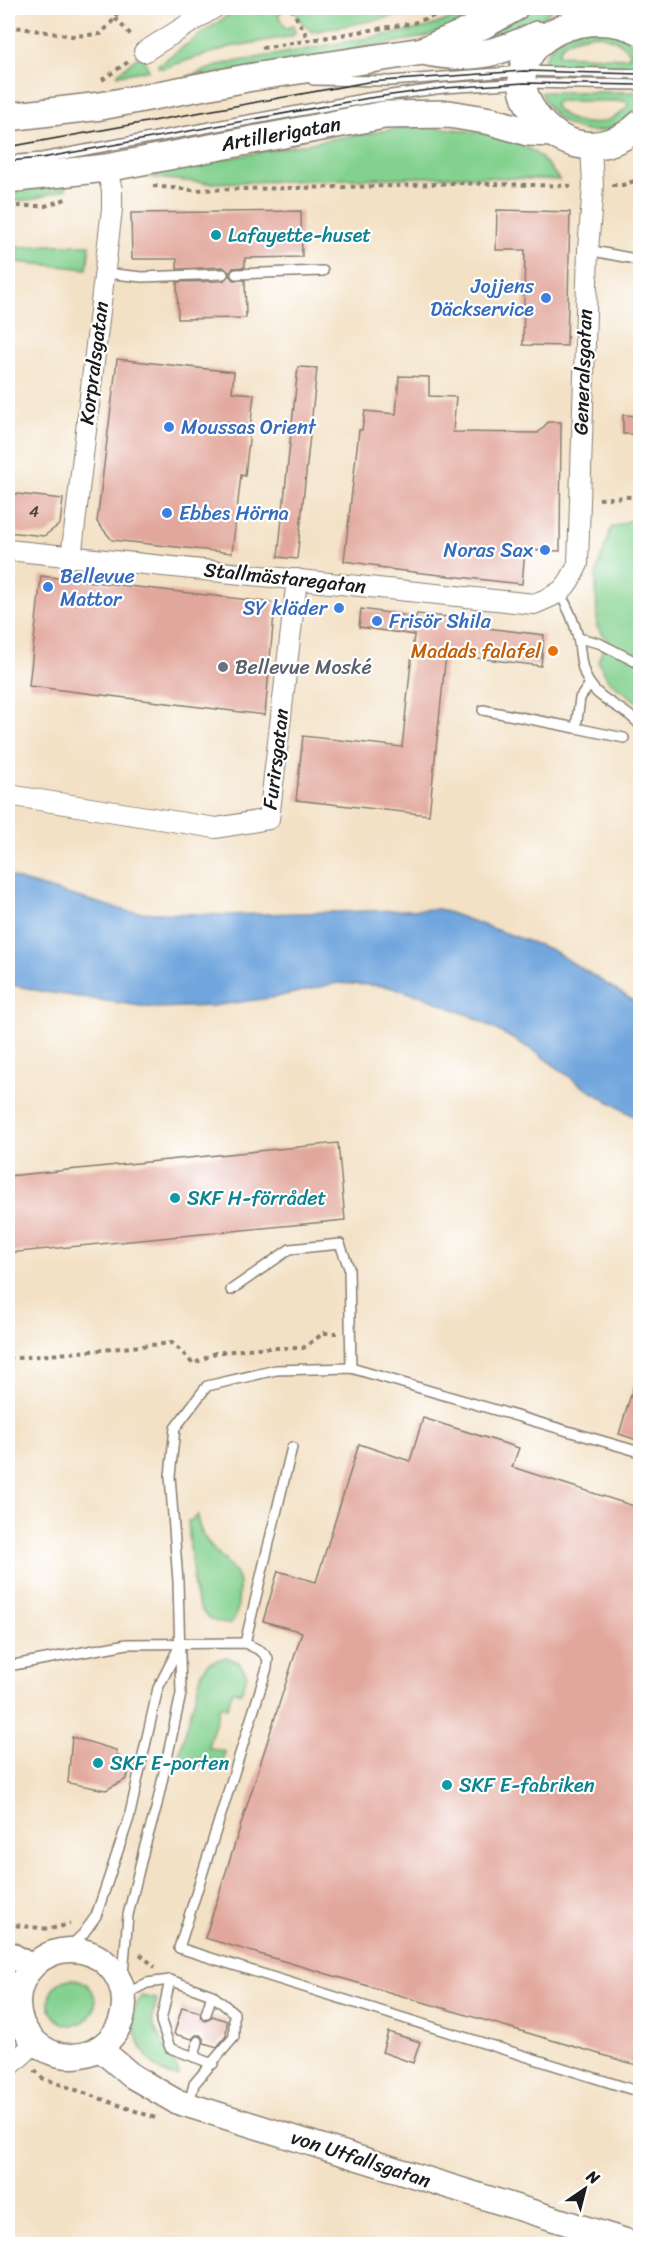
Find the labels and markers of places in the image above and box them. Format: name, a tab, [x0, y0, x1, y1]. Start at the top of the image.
place label: Lafayette-huset	[228, 218, 371, 253]
marker: Lafayette-huset	[209, 228, 223, 242]
place label: Jojjens Däckservice	[430, 269, 535, 327]
marker: Jojjens Däckservice	[539, 291, 553, 305]
place label: Moussas Orient	[181, 410, 317, 445]
marker: Moussas Orient	[162, 420, 176, 434]
place label: Ebbes Hörna	[179, 496, 289, 531]
marker: Ebbes Hörna	[160, 506, 174, 520]
place label: Noras Sax	[444, 533, 534, 568]
marker: Noras Sax	[538, 543, 552, 557]
place label: Bellevue Mattor	[60, 559, 135, 617]
marker: Bellevue Mattor	[41, 580, 55, 594]
place label: SY kläder	[243, 591, 329, 626]
marker: SY kläder	[332, 601, 346, 615]
place label: Frisör Shila	[389, 604, 492, 639]
marker: Frisör Shila	[370, 614, 384, 628]
place label: Madads falafel	[411, 634, 542, 669]
marker: Madads falafel	[546, 644, 560, 658]
place label: Bellevue Moské	[235, 650, 372, 685]
marker: Bellevue Moské	[216, 660, 230, 674]
place label: SKF H-förrådet	[187, 1181, 327, 1216]
marker: SKF H-förrådet	[168, 1191, 182, 1205]
place label: SKF E-porten	[110, 1746, 229, 1781]
marker: SKF E-porten	[91, 1756, 105, 1770]
place label: SKF E-fabriken	[459, 1768, 595, 1803]
marker: SKF E-fabriken	[440, 1778, 454, 1792]

